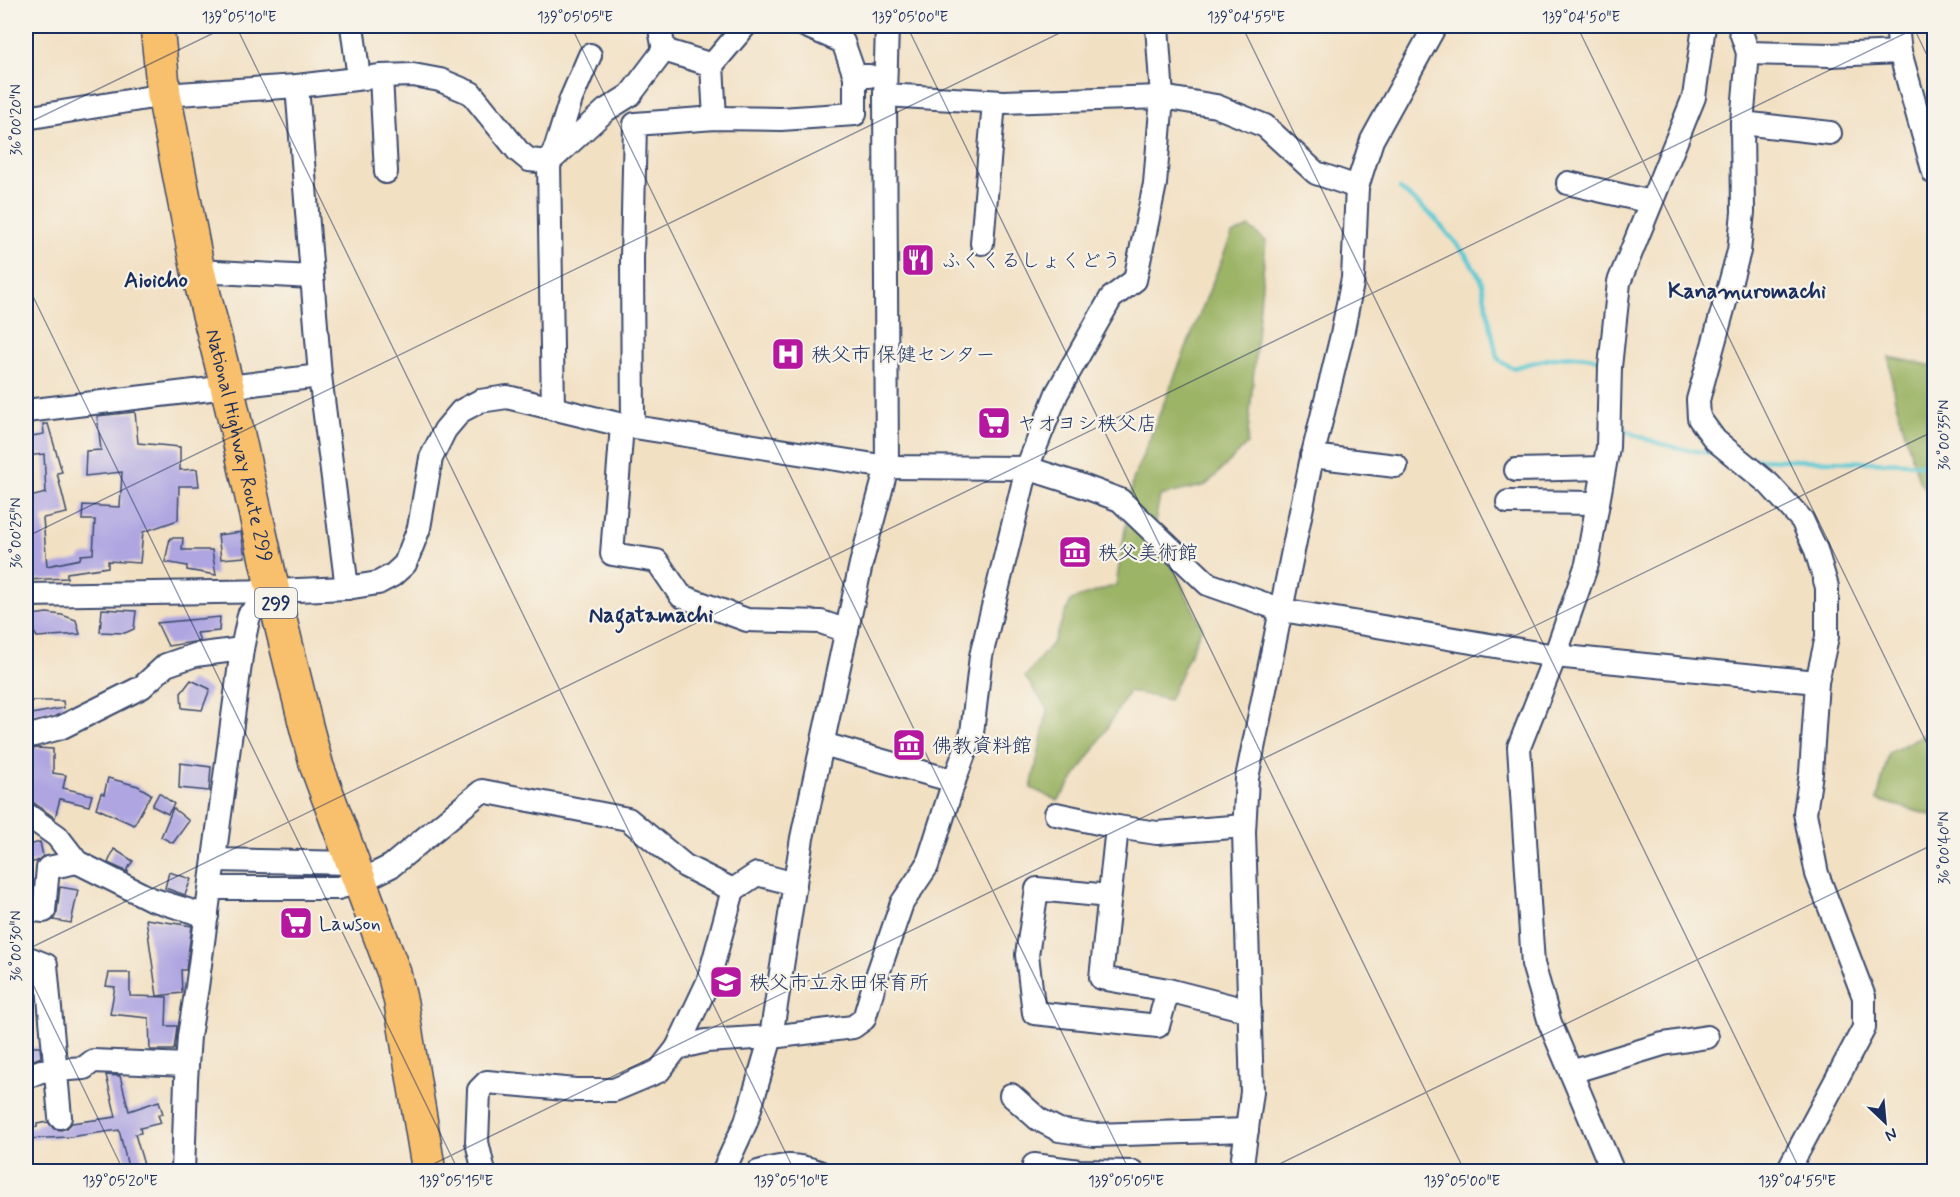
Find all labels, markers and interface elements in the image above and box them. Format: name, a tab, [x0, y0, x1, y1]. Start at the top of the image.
text: 139°05'10"E	[201, 8, 277, 28]
text: 139°05'05"E	[537, 8, 613, 28]
text: 139°05'00"E	[872, 8, 949, 28]
text: 139°04'55"E	[1207, 8, 1285, 28]
text: 139°04'50"E	[1542, 8, 1620, 28]
text: 36°00'20"N	[7, 84, 27, 156]
restaurant icon: ふくくるしょくどう	[900, 242, 936, 278]
place label: ふくくるしょくどう	[941, 248, 1121, 275]
district label: Aioicho	[124, 267, 188, 295]
district label: Kanamuromachi	[1668, 278, 1826, 306]
street label: National Highway Route 299	[198, 326, 278, 565]
hospital icon: 秩父市 保健センター	[770, 336, 806, 372]
place label: 秩父市 保健センター	[811, 342, 996, 369]
text: 36°00'35"N	[1935, 400, 1955, 470]
supermarket icon: ヤオヨシ秩父店	[976, 405, 1012, 441]
place label: ヤオヨシ秩父店	[1017, 411, 1157, 438]
text: 36°00'25"N	[7, 497, 27, 569]
museum icon: 秩父美術館	[1057, 534, 1093, 570]
place label: 秩父美術館	[1098, 540, 1198, 567]
road number: 299	[255, 588, 297, 618]
district label: Nagatamachi	[589, 602, 713, 634]
museum icon: 佛教資料館	[891, 727, 927, 763]
place label: 佛教資料館	[932, 733, 1032, 760]
text: 36°00'40"N	[1935, 811, 1955, 885]
supermarket icon: Lawson	[278, 905, 314, 941]
text: 36°00'30"N	[7, 910, 27, 982]
place label: Lawson	[319, 911, 381, 938]
school or university icon: 秩父市立永田保育所	[708, 964, 744, 1000]
place label: 秩父市立永田保育所	[749, 970, 929, 997]
north arrow	[1855, 1092, 1915, 1152]
text: N	[1882, 1122, 1900, 1146]
text: 139°05'20"E	[82, 1172, 158, 1192]
text: 139°05'15"E	[419, 1172, 493, 1192]
text: 139°05'10"E	[753, 1172, 829, 1192]
text: 139°05'05"E	[1088, 1172, 1164, 1192]
text: 139°05'00"E	[1424, 1172, 1501, 1192]
text: 139°04'55"E	[1758, 1172, 1836, 1192]

